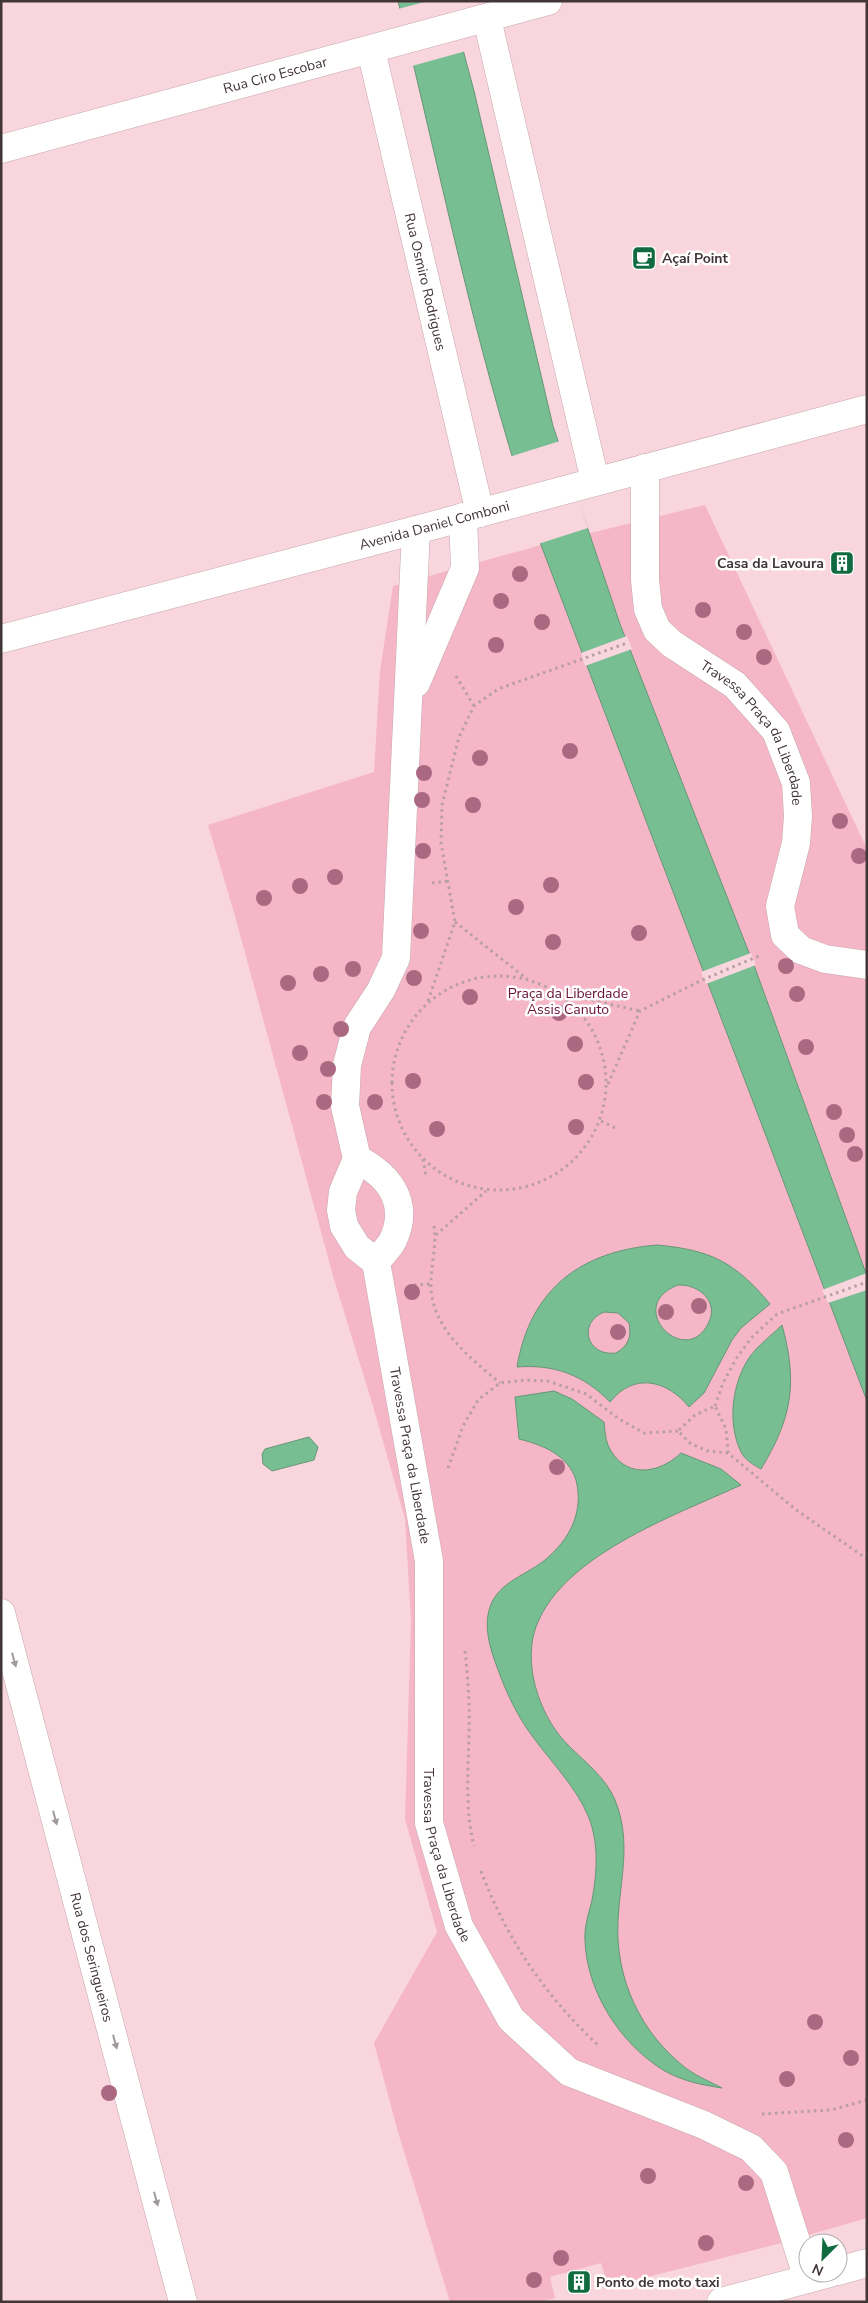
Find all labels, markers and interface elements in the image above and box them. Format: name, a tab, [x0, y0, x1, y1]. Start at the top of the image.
street label: Rua Ciro Escobar	[221, 52, 329, 98]
street label: Rua Osmiro Rodrigues	[400, 211, 451, 353]
cafe icon: Açaí Point	[631, 245, 657, 271]
place label: Açaí Point	[662, 249, 729, 268]
street label: Avenida Daniel Comboni	[357, 496, 512, 554]
building icon: Casa da Lavoura	[829, 550, 855, 576]
place label: Casa da Lavoura	[717, 554, 824, 573]
street label: Travessa Praça da Liberdade	[697, 656, 807, 806]
park label: Praça da Liberdade Assis Canuto	[508, 984, 628, 1019]
street label: Travessa Praça da Liberdade	[385, 1365, 435, 1545]
one-way arrow	[10, 1653, 18, 1668]
street label: Travessa Praça da Liberdade	[420, 1768, 476, 1945]
one-way arrow	[51, 1810, 59, 1825]
street label: Rua dos Seringueiros	[66, 1890, 118, 2024]
one-way arrow	[111, 2035, 119, 2050]
one-way arrow	[152, 2192, 160, 2207]
north arrow	[798, 2233, 848, 2283]
text: N	[809, 2259, 827, 2280]
building icon: Ponto de moto taxi	[566, 2269, 592, 2295]
place label: Ponto de moto taxi	[596, 2273, 720, 2292]

